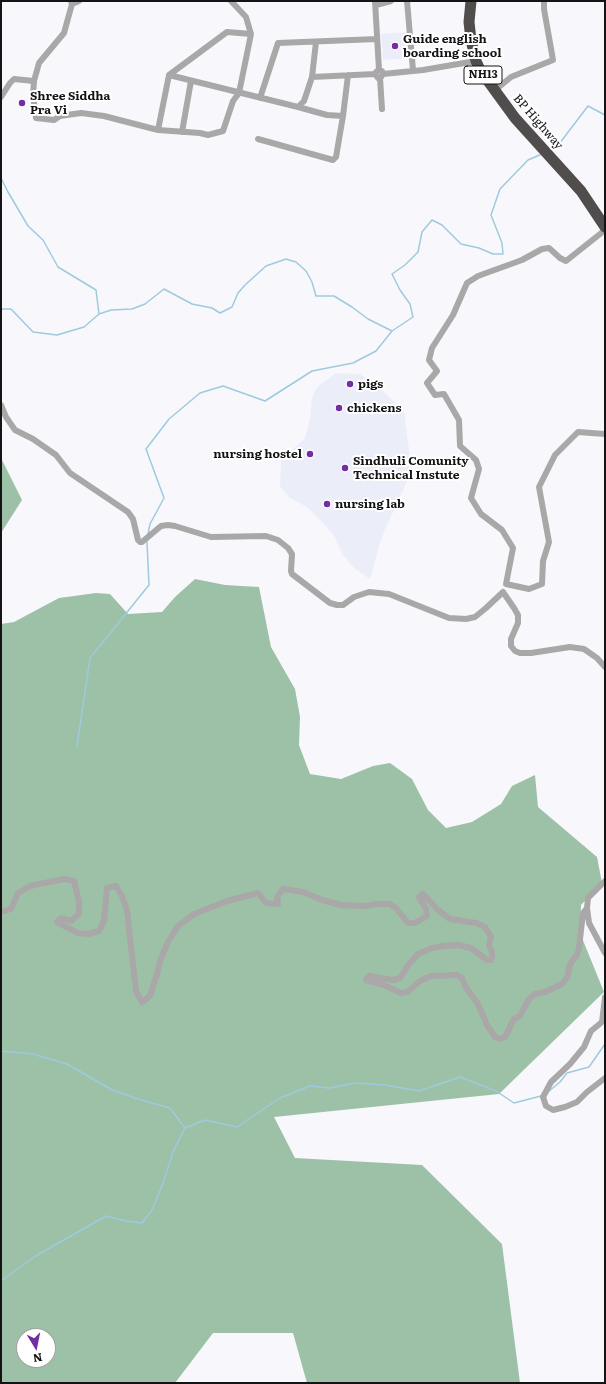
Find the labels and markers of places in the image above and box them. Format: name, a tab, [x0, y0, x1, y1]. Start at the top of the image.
place label: Guide english boarding school	[403, 32, 502, 60]
marker: Guide english boarding school	[390, 41, 400, 51]
place label: Shree Siddha Pra Vi	[30, 89, 111, 117]
marker: Shree Siddha Pra Vi	[17, 98, 27, 108]
place label: pigs	[358, 377, 383, 391]
marker: pigs	[345, 379, 355, 389]
place label: chickens	[347, 401, 401, 415]
marker: chickens	[334, 403, 344, 413]
place label: nursing hostel	[213, 447, 302, 461]
marker: nursing hostel	[305, 449, 315, 459]
place label: Sindhuli Comunity Technical Instute	[353, 454, 469, 482]
marker: Sindhuli Comunity Technical Instute	[340, 463, 350, 473]
place label: nursing lab	[335, 497, 405, 511]
marker: nursing lab	[322, 499, 332, 509]

